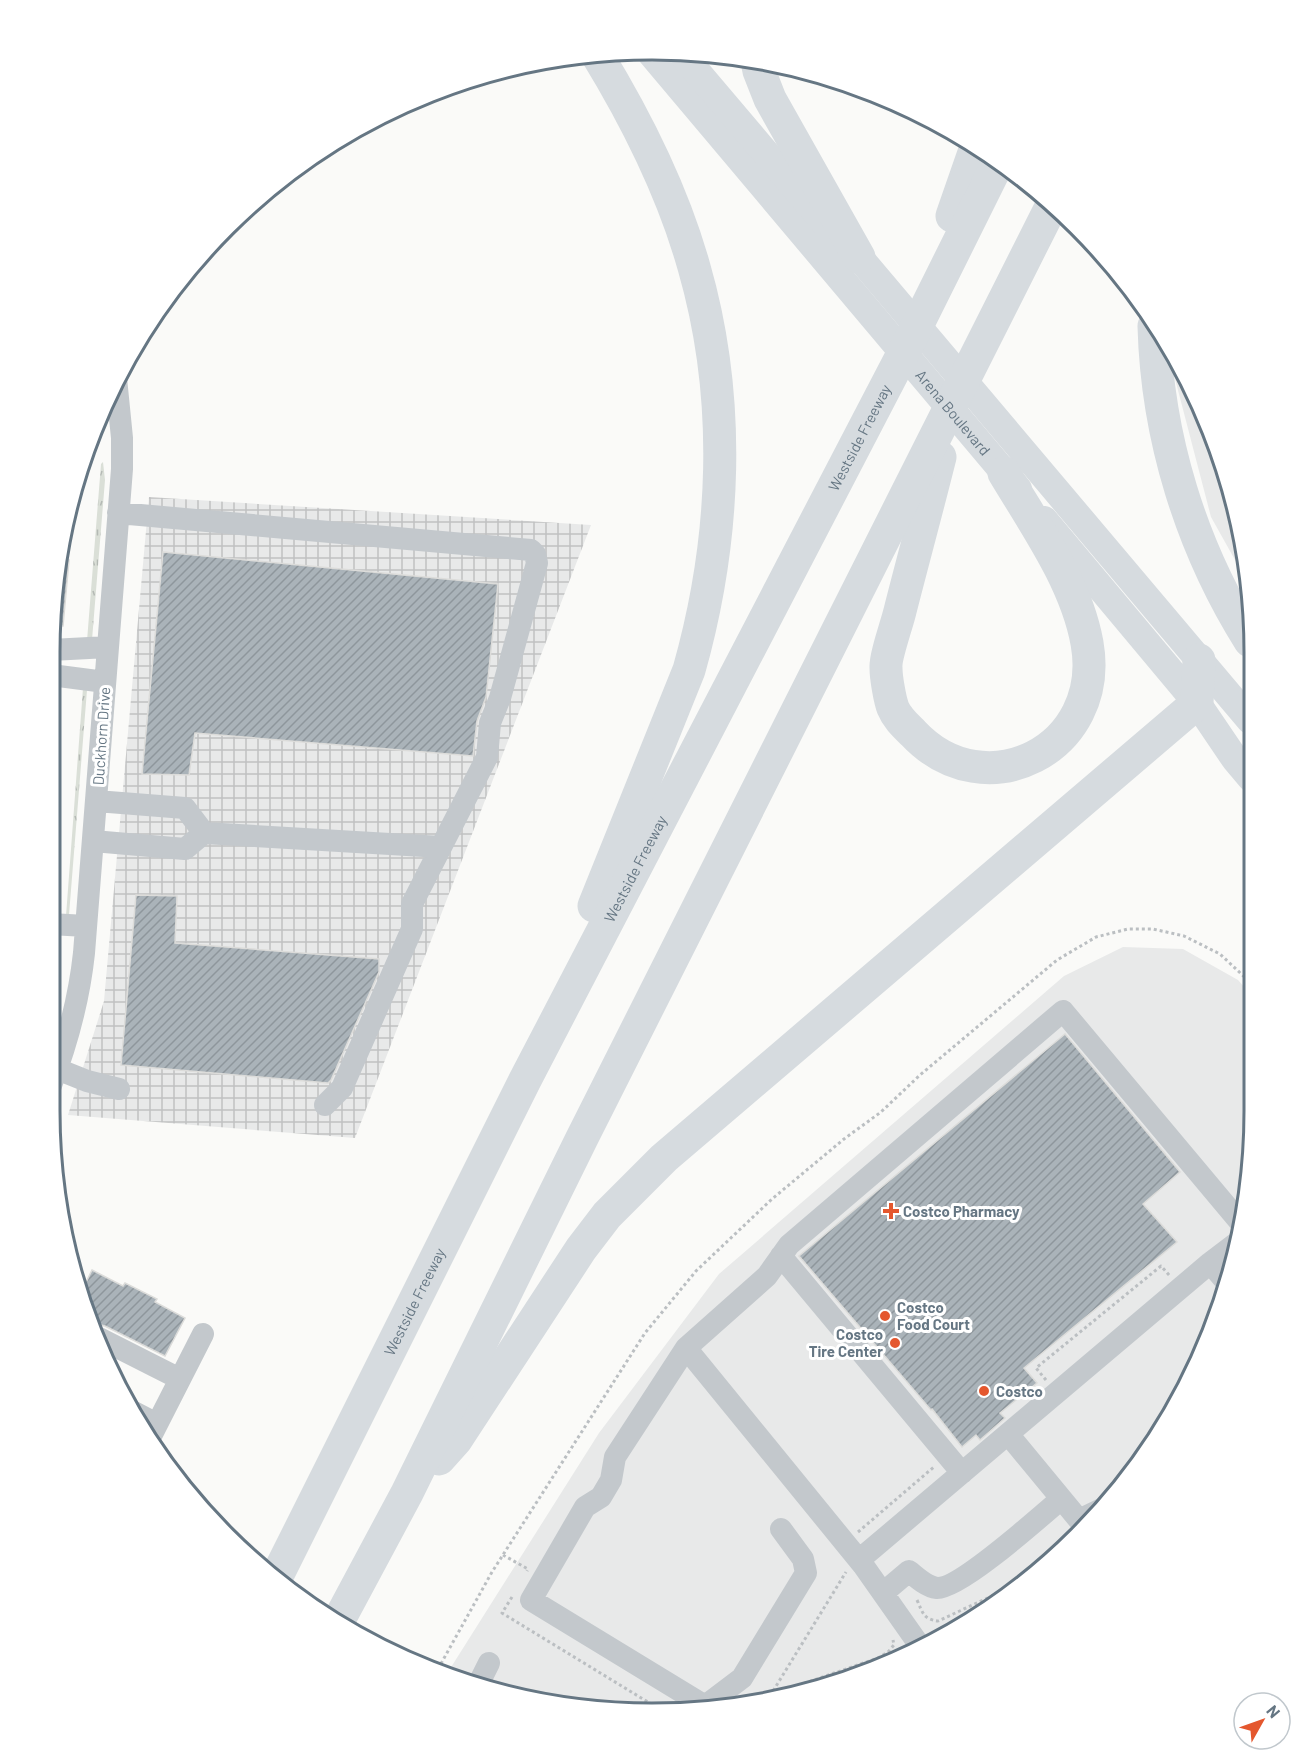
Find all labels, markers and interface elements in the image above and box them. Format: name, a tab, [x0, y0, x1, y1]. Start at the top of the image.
street label: Arena Boulevard	[912, 366, 995, 459]
street label: Westside Freeway	[824, 381, 894, 494]
street label: Duckhorn Drive	[89, 686, 113, 786]
street label: Westside Freeway	[600, 812, 670, 925]
place label: Costco Pharmacy	[903, 1202, 1020, 1220]
marker: Costco Pharmacy	[884, 1204, 898, 1218]
street label: Westside Freeway	[380, 1245, 449, 1358]
place label: Costco Food Court	[897, 1298, 970, 1333]
marker: Costco Food Court	[878, 1309, 892, 1323]
place label: Costco Tire Center	[809, 1325, 883, 1360]
marker: Costco Tire Center	[888, 1336, 902, 1350]
place label: Costco	[996, 1382, 1043, 1400]
marker: Costco	[977, 1384, 991, 1398]
north arrow	[1232, 1691, 1292, 1751]
text: N	[1263, 1701, 1285, 1721]

